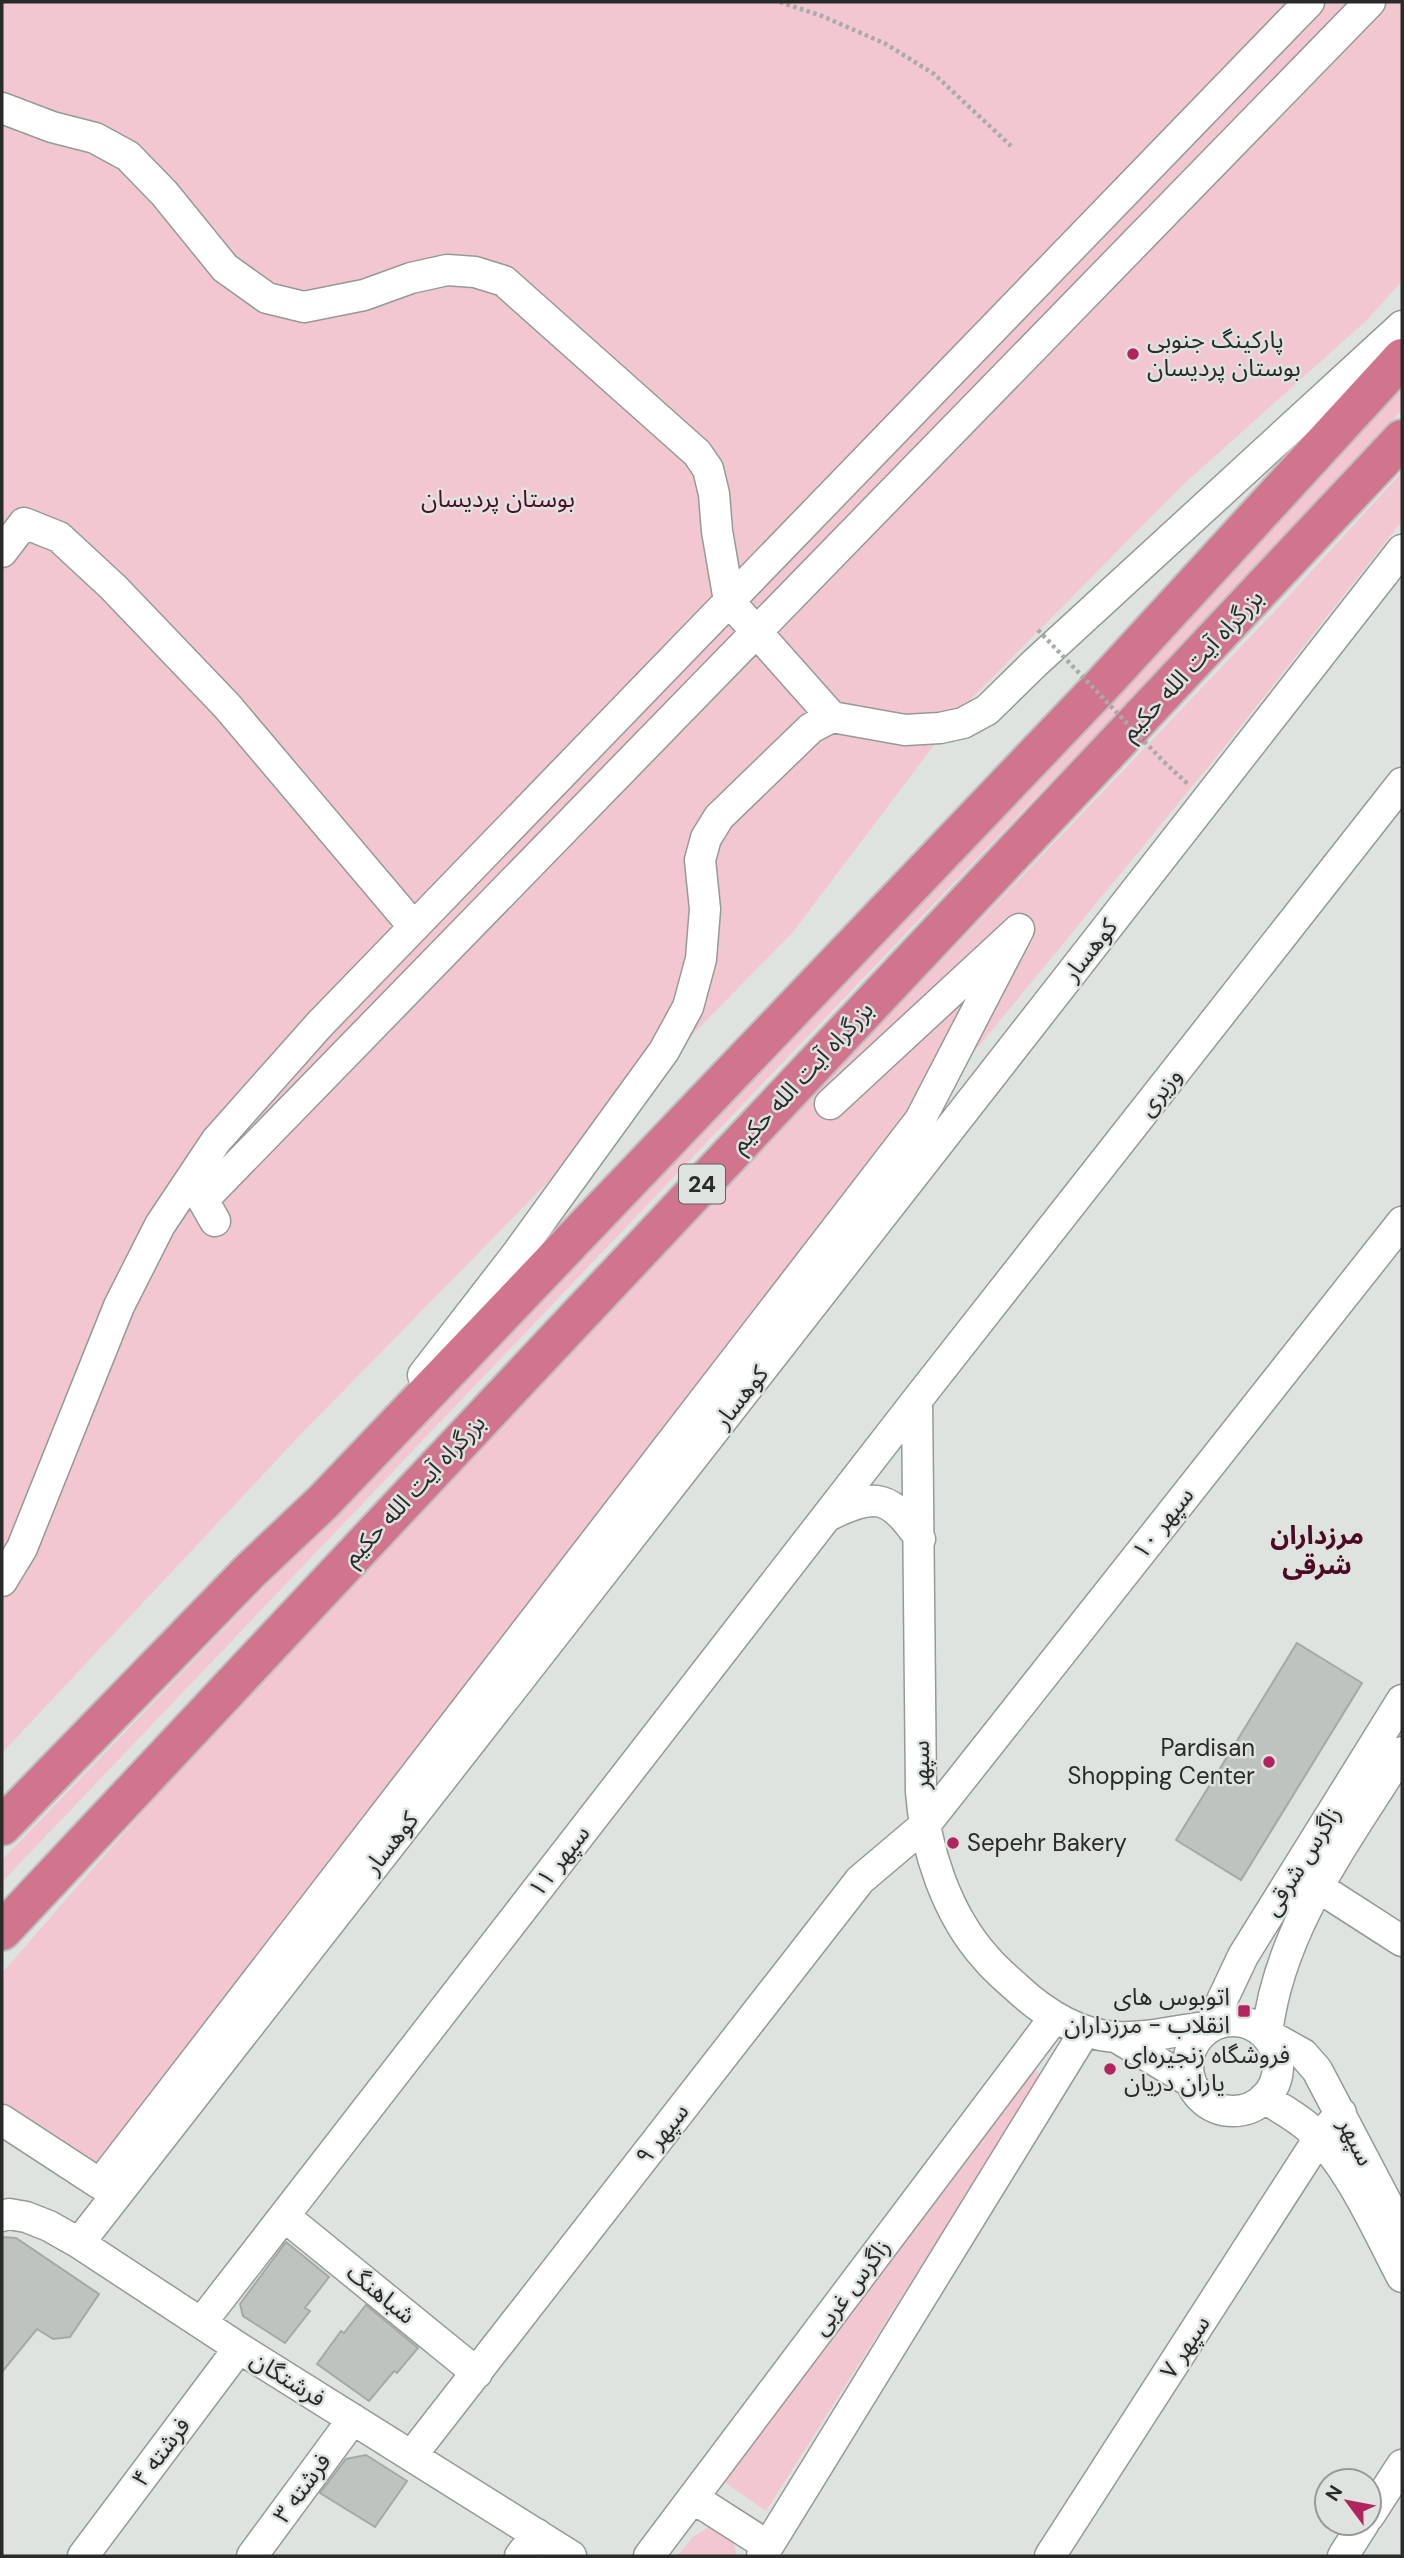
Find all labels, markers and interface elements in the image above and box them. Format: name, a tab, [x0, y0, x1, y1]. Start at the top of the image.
place label: پارکینگ جنوبی بوستان پردیسان	[1147, 324, 1301, 383]
marker: پارکینگ جنوبی بوستان پردیسان	[1125, 346, 1141, 362]
park label: بوستان پردیسان	[421, 483, 575, 514]
street label: بزرگراه آیت الله حکیم	[1114, 582, 1271, 748]
street label: کوهسار	[1055, 911, 1124, 988]
street label: بزرگراه آیت الله حکیم	[724, 994, 881, 1160]
street label: وزیری	[1131, 1061, 1188, 1122]
road number: 24	[679, 1164, 725, 1204]
street label: کوهسار	[706, 1358, 775, 1435]
street label: بزرگراه آیت الله حکیم	[336, 1407, 493, 1573]
street label: سپهر ۱۰	[1125, 1480, 1201, 1565]
district label: مرزداران شرقی	[1270, 1518, 1364, 1582]
place label: Pardisan Shopping Center	[1067, 1732, 1255, 1791]
street label: سپهر	[905, 1740, 937, 1791]
marker: Pardisan Shopping Center	[1261, 1754, 1277, 1770]
street label: زاگرس شرقی	[1256, 1800, 1348, 1922]
street label: کوهسار	[356, 1804, 425, 1881]
street label: سپهر ۱۱	[521, 1818, 597, 1903]
place label: Sepehr Bakery	[967, 1827, 1127, 1858]
marker: Sepehr Bakery	[945, 1835, 961, 1851]
place label: اتوبوس های انقلاب - مرزداران	[1064, 1981, 1230, 2040]
marker: اتوبوس های انقلاب - مرزداران	[1236, 2003, 1252, 2019]
place label: فروشگاه زنجیره‌ای یاران دریان	[1124, 2039, 1290, 2098]
marker: فروشگاه زنجیره‌ای یاران دریان	[1102, 2061, 1118, 2077]
street label: سپهر ۹	[628, 2097, 695, 2171]
street label: سپهر	[1331, 2112, 1381, 2171]
street label: زاگرس غربی	[804, 2232, 897, 2341]
street label: شباهنگ	[341, 2257, 422, 2331]
street label: سپهر ۷	[1153, 2309, 1217, 2384]
street label: فرشتگان	[245, 2343, 332, 2414]
street label: فرشته ۴	[124, 2411, 197, 2493]
street label: فرشته ۳	[266, 2447, 337, 2529]
north arrow	[1313, 2467, 1383, 2537]
text: N	[1320, 2481, 1348, 2506]

